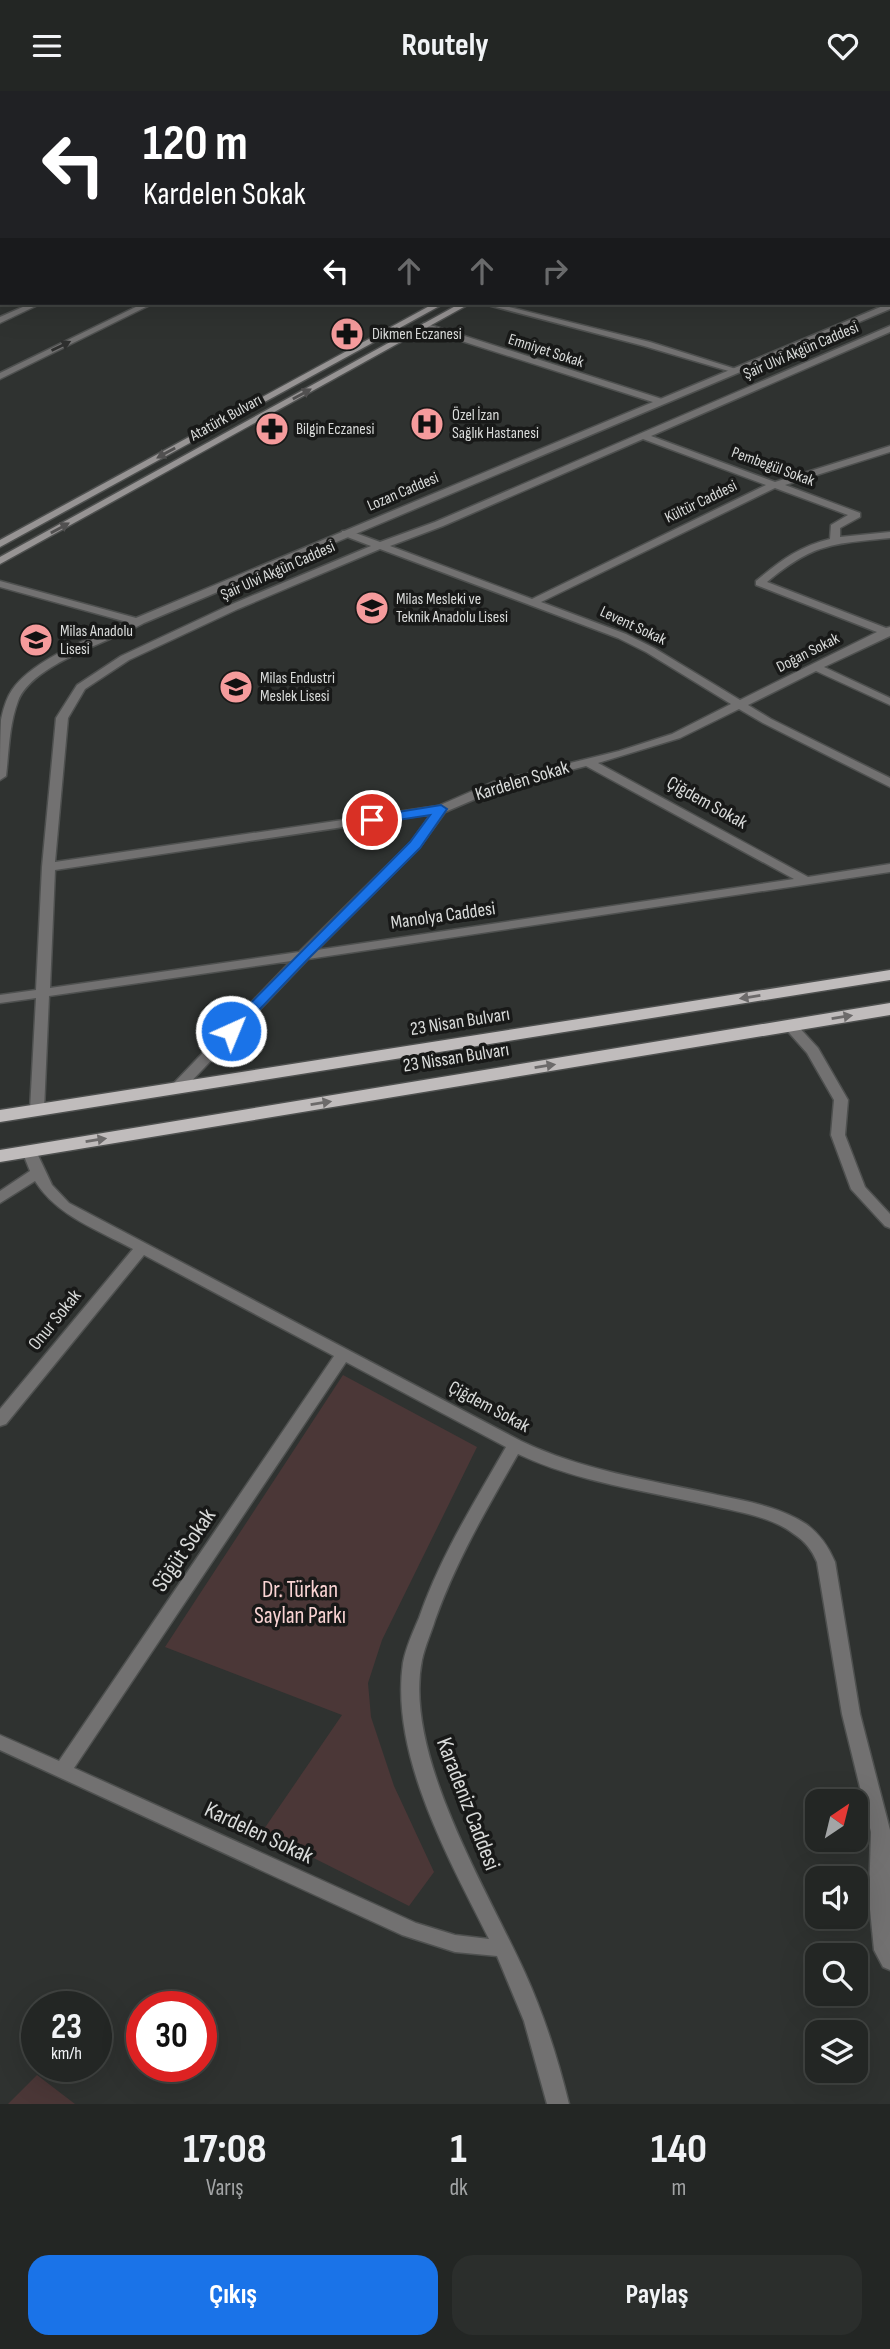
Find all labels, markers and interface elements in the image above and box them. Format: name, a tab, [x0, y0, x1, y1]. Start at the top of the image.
text: Routely	[401, 26, 489, 65]
icon: menu	[28, 27, 66, 65]
icon: heart	[824, 27, 862, 65]
text: 120 m	[143, 115, 248, 174]
icon: left	[28, 119, 119, 210]
text: Kardelen Sokak	[143, 175, 306, 214]
icon: left	[317, 252, 355, 290]
icon: ahead	[390, 252, 428, 290]
icon: ahead	[463, 252, 501, 290]
icon: right	[536, 252, 574, 290]
pharmacy icon: Dikmen Eczanesi	[328, 315, 366, 353]
street label: Şair Ulvi Akgün Caddesi	[741, 318, 861, 384]
place label: Dikmen Eczanesi	[372, 325, 462, 344]
street label: Emniyet Sokak	[506, 330, 586, 372]
one-way arrow	[51, 341, 71, 352]
one-way arrow	[292, 388, 311, 400]
street label: Atatürk Bulvarı	[186, 391, 265, 446]
hospital icon: Özel İzan Sağlık Hastanesi	[408, 405, 446, 443]
place label: Özel İzan Sağlık Hastanesi	[452, 406, 539, 443]
pharmacy icon: Bilgin Eczanesi	[253, 410, 291, 448]
place label: Bilgin Eczanesi	[296, 420, 375, 439]
street label: Pembegül Sokak	[729, 443, 817, 491]
one-way arrow	[156, 447, 176, 459]
street label: Lozan Caddesi	[364, 468, 442, 516]
street label: Kültür Caddesi	[662, 476, 740, 528]
one-way arrow	[50, 522, 69, 534]
street label: Şair Ulvi Akgün Caddesi	[218, 537, 338, 605]
school or university icon: Milas Mesleki ve Teknik Anadolu Lisesi	[353, 589, 391, 627]
place label: Milas Mesleki ve Teknik Anadolu Lisesi	[396, 590, 508, 627]
street label: Levent Sokak	[597, 602, 669, 650]
school or university icon: Milas Anadolu Lisesi	[17, 621, 55, 659]
place label: Milas Anadolu Lisesi	[60, 622, 133, 659]
street label: Doğan Sokak	[773, 629, 843, 677]
school or university icon: Milas Endustri Meslek Lisesi	[217, 668, 255, 706]
place label: Milas Endustri Meslek Lisesi	[260, 669, 335, 706]
street label: Kardelen Sokak	[472, 756, 572, 806]
street label: Çiğdem Sokak	[663, 771, 752, 835]
pin	[342, 790, 402, 850]
icon: arrive	[353, 801, 391, 839]
street label: Manolya Caddesi	[389, 897, 497, 935]
one-way arrow	[739, 992, 761, 1003]
position arrow	[194, 994, 268, 1068]
street label: 23 Nisan Bulvarı	[409, 1003, 511, 1041]
one-way arrow	[831, 1011, 853, 1022]
street label: 23 Nissan Bulvarı	[401, 1038, 511, 1078]
one-way arrow	[534, 1060, 556, 1071]
one-way arrow	[310, 1097, 332, 1108]
one-way arrow	[85, 1134, 107, 1145]
street label: Onur Sokak	[23, 1284, 87, 1355]
street label: Çiğdem Sokak	[444, 1376, 534, 1438]
street label: Söğüt Sokak	[146, 1503, 222, 1597]
park label: Dr. Türkan Saylan Parkı	[254, 1576, 346, 1630]
street label: Karadeniz Caddesi	[430, 1734, 506, 1874]
north arrow	[805, 1789, 868, 1851]
map controls	[805, 1789, 868, 2083]
street label: Kardelen Sokak	[200, 1796, 318, 1871]
button: sound	[805, 1866, 868, 1929]
button: search	[805, 1943, 868, 2006]
speed limit sign: 30	[126, 1991, 217, 2082]
text: 23	[51, 2006, 82, 2049]
button: layers	[805, 2020, 868, 2083]
text: km/h	[51, 2043, 82, 2064]
text: 17:08	[183, 2124, 266, 2175]
text: 1	[450, 2124, 467, 2175]
text: 140	[651, 2124, 707, 2175]
text: Varış	[206, 2174, 244, 2202]
text: dk	[449, 2174, 468, 2202]
text: m	[671, 2174, 686, 2202]
button: Çıkış	[28, 2255, 438, 2335]
button: Paylaş	[452, 2255, 862, 2335]

